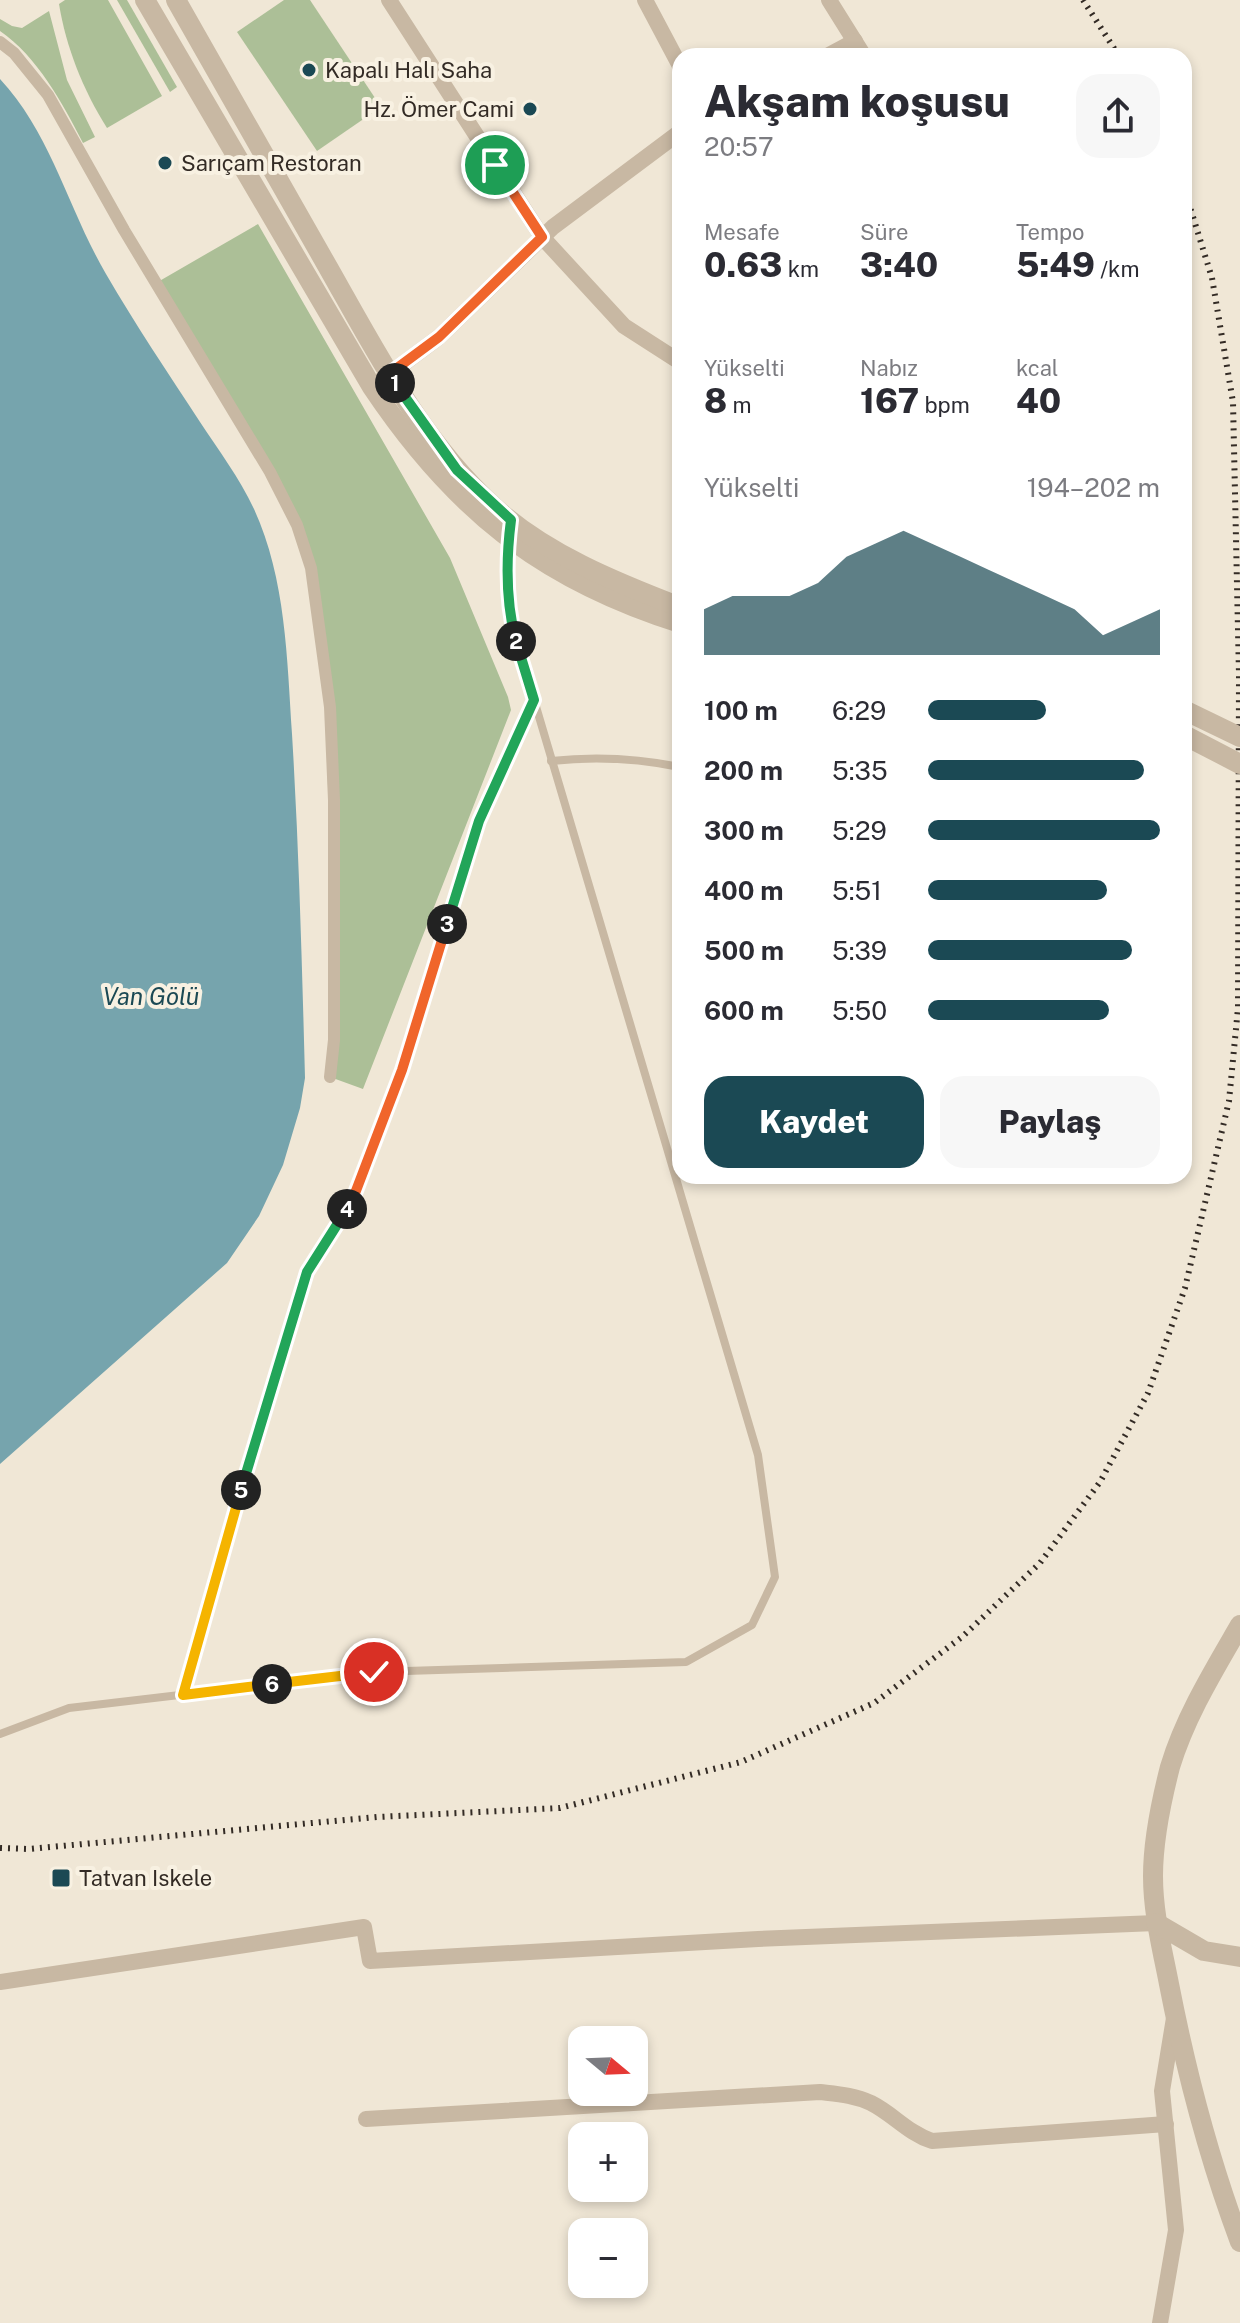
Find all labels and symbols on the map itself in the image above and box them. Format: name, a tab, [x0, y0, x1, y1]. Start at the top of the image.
place label: Kapalı Halı Saha	[325, 57, 492, 83]
marker: Kapalı Halı Saha	[300, 61, 318, 79]
place label: Hz. Ömer Cami	[363, 95, 514, 122]
marker: Hz. Ömer Cami	[521, 100, 539, 118]
pin	[461, 131, 529, 199]
place label: Sarıçam Restoran	[181, 150, 362, 176]
marker: Sarıçam Restoran	[156, 154, 174, 172]
pin: 1	[375, 363, 415, 403]
pin: 2	[496, 621, 536, 661]
pin: 3	[427, 904, 467, 944]
water label: Van Gölü	[103, 982, 199, 1010]
pin: 4	[327, 1189, 367, 1229]
pin: 5	[221, 1470, 261, 1510]
pin	[340, 1638, 408, 1706]
pin: 6	[252, 1664, 292, 1704]
place label: Tatvan Iskele	[79, 1865, 212, 1891]
marker: Tatvan Iskele	[50, 1867, 72, 1889]
north arrow	[568, 2026, 648, 2106]

